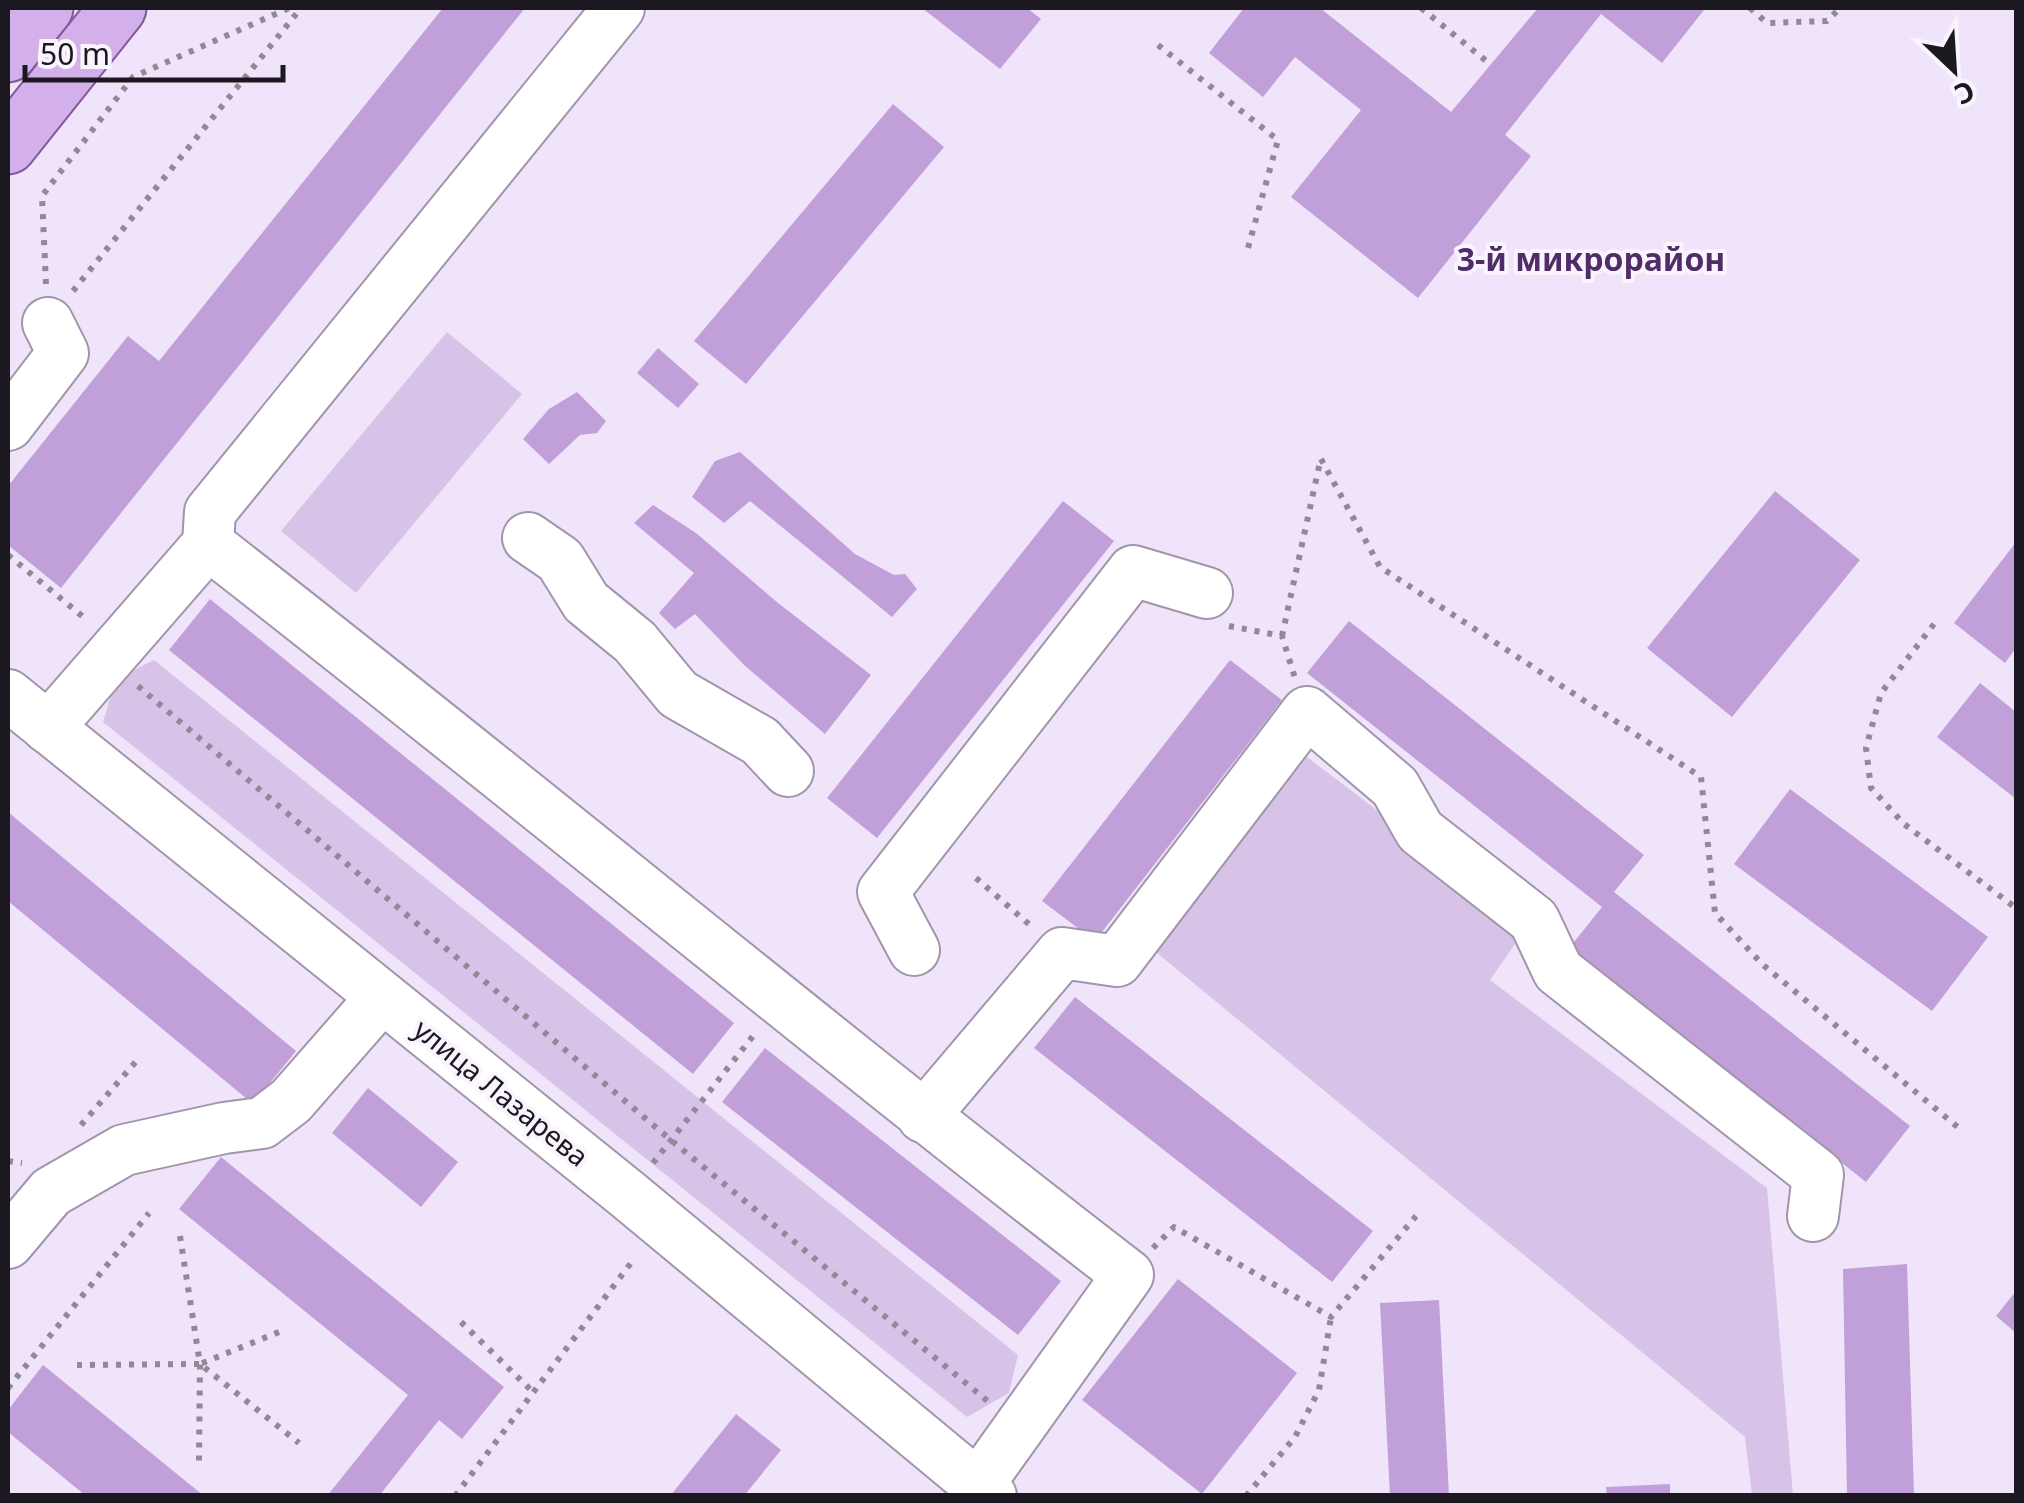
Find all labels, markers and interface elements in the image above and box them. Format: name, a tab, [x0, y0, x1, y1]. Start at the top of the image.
scale bar	[25, 20, 282, 82]
north arrow	[1904, 20, 2004, 120]
text: 50 m	[40, 33, 110, 74]
text: С	[1949, 73, 1981, 115]
district label: 3-й микрорайон	[1457, 237, 1725, 280]
street label: улица Лазарева	[406, 1010, 597, 1175]

